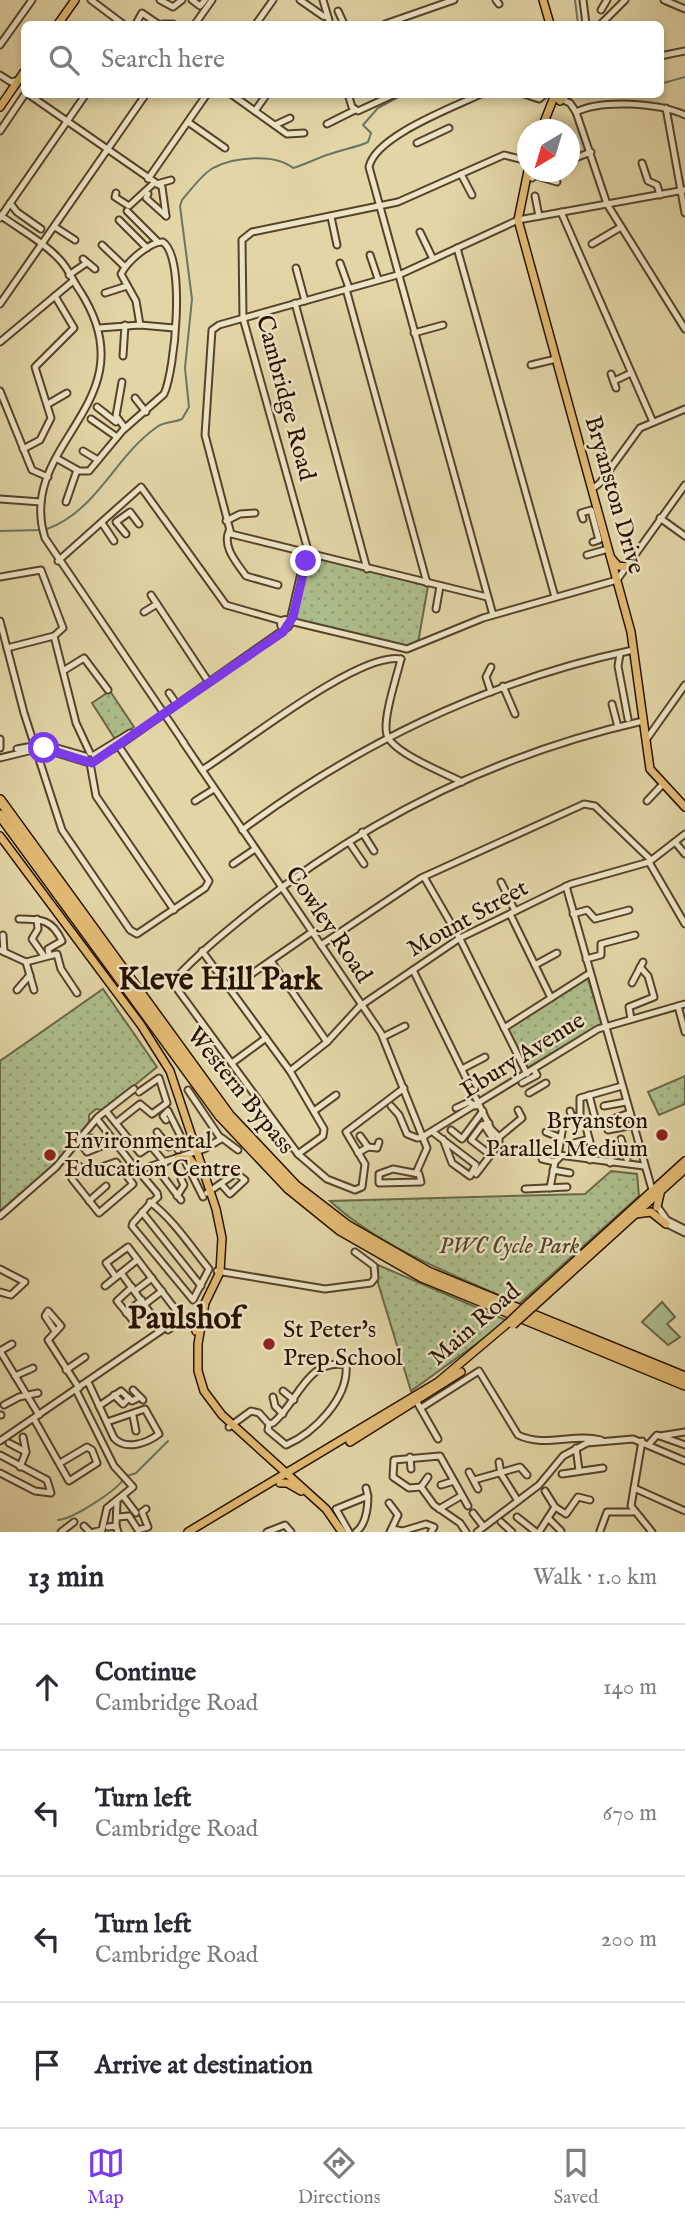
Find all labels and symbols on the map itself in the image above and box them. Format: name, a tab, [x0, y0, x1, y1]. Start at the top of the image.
north arrow	[517, 119, 580, 182]
street label: Cambridge Road	[248, 312, 322, 484]
street label: Bryanston Drive	[577, 412, 651, 578]
route end	[290, 545, 321, 576]
route start	[28, 732, 59, 763]
street label: Cowley Road	[278, 861, 378, 989]
street label: Mount Street	[402, 873, 534, 965]
district label: Kleve Hill Park	[118, 960, 323, 1001]
street label: Ebury Avenue	[455, 1005, 591, 1107]
street label: Western Bypass	[179, 1021, 301, 1161]
place label: Bryanston Parallel Medium	[485, 1106, 648, 1165]
place label: Environmental Education Centre	[64, 1126, 241, 1185]
marker: Bryanston Parallel Medium	[654, 1127, 670, 1143]
marker: Environmental Education Centre	[42, 1147, 58, 1163]
park label: PWC Cycle Park	[439, 1231, 580, 1262]
street label: Main Road	[423, 1277, 527, 1373]
district label: Paulshof	[128, 1299, 248, 1340]
place label: St Peter's Prep School	[283, 1315, 403, 1374]
marker: St Peter's Prep School	[261, 1336, 277, 1352]

